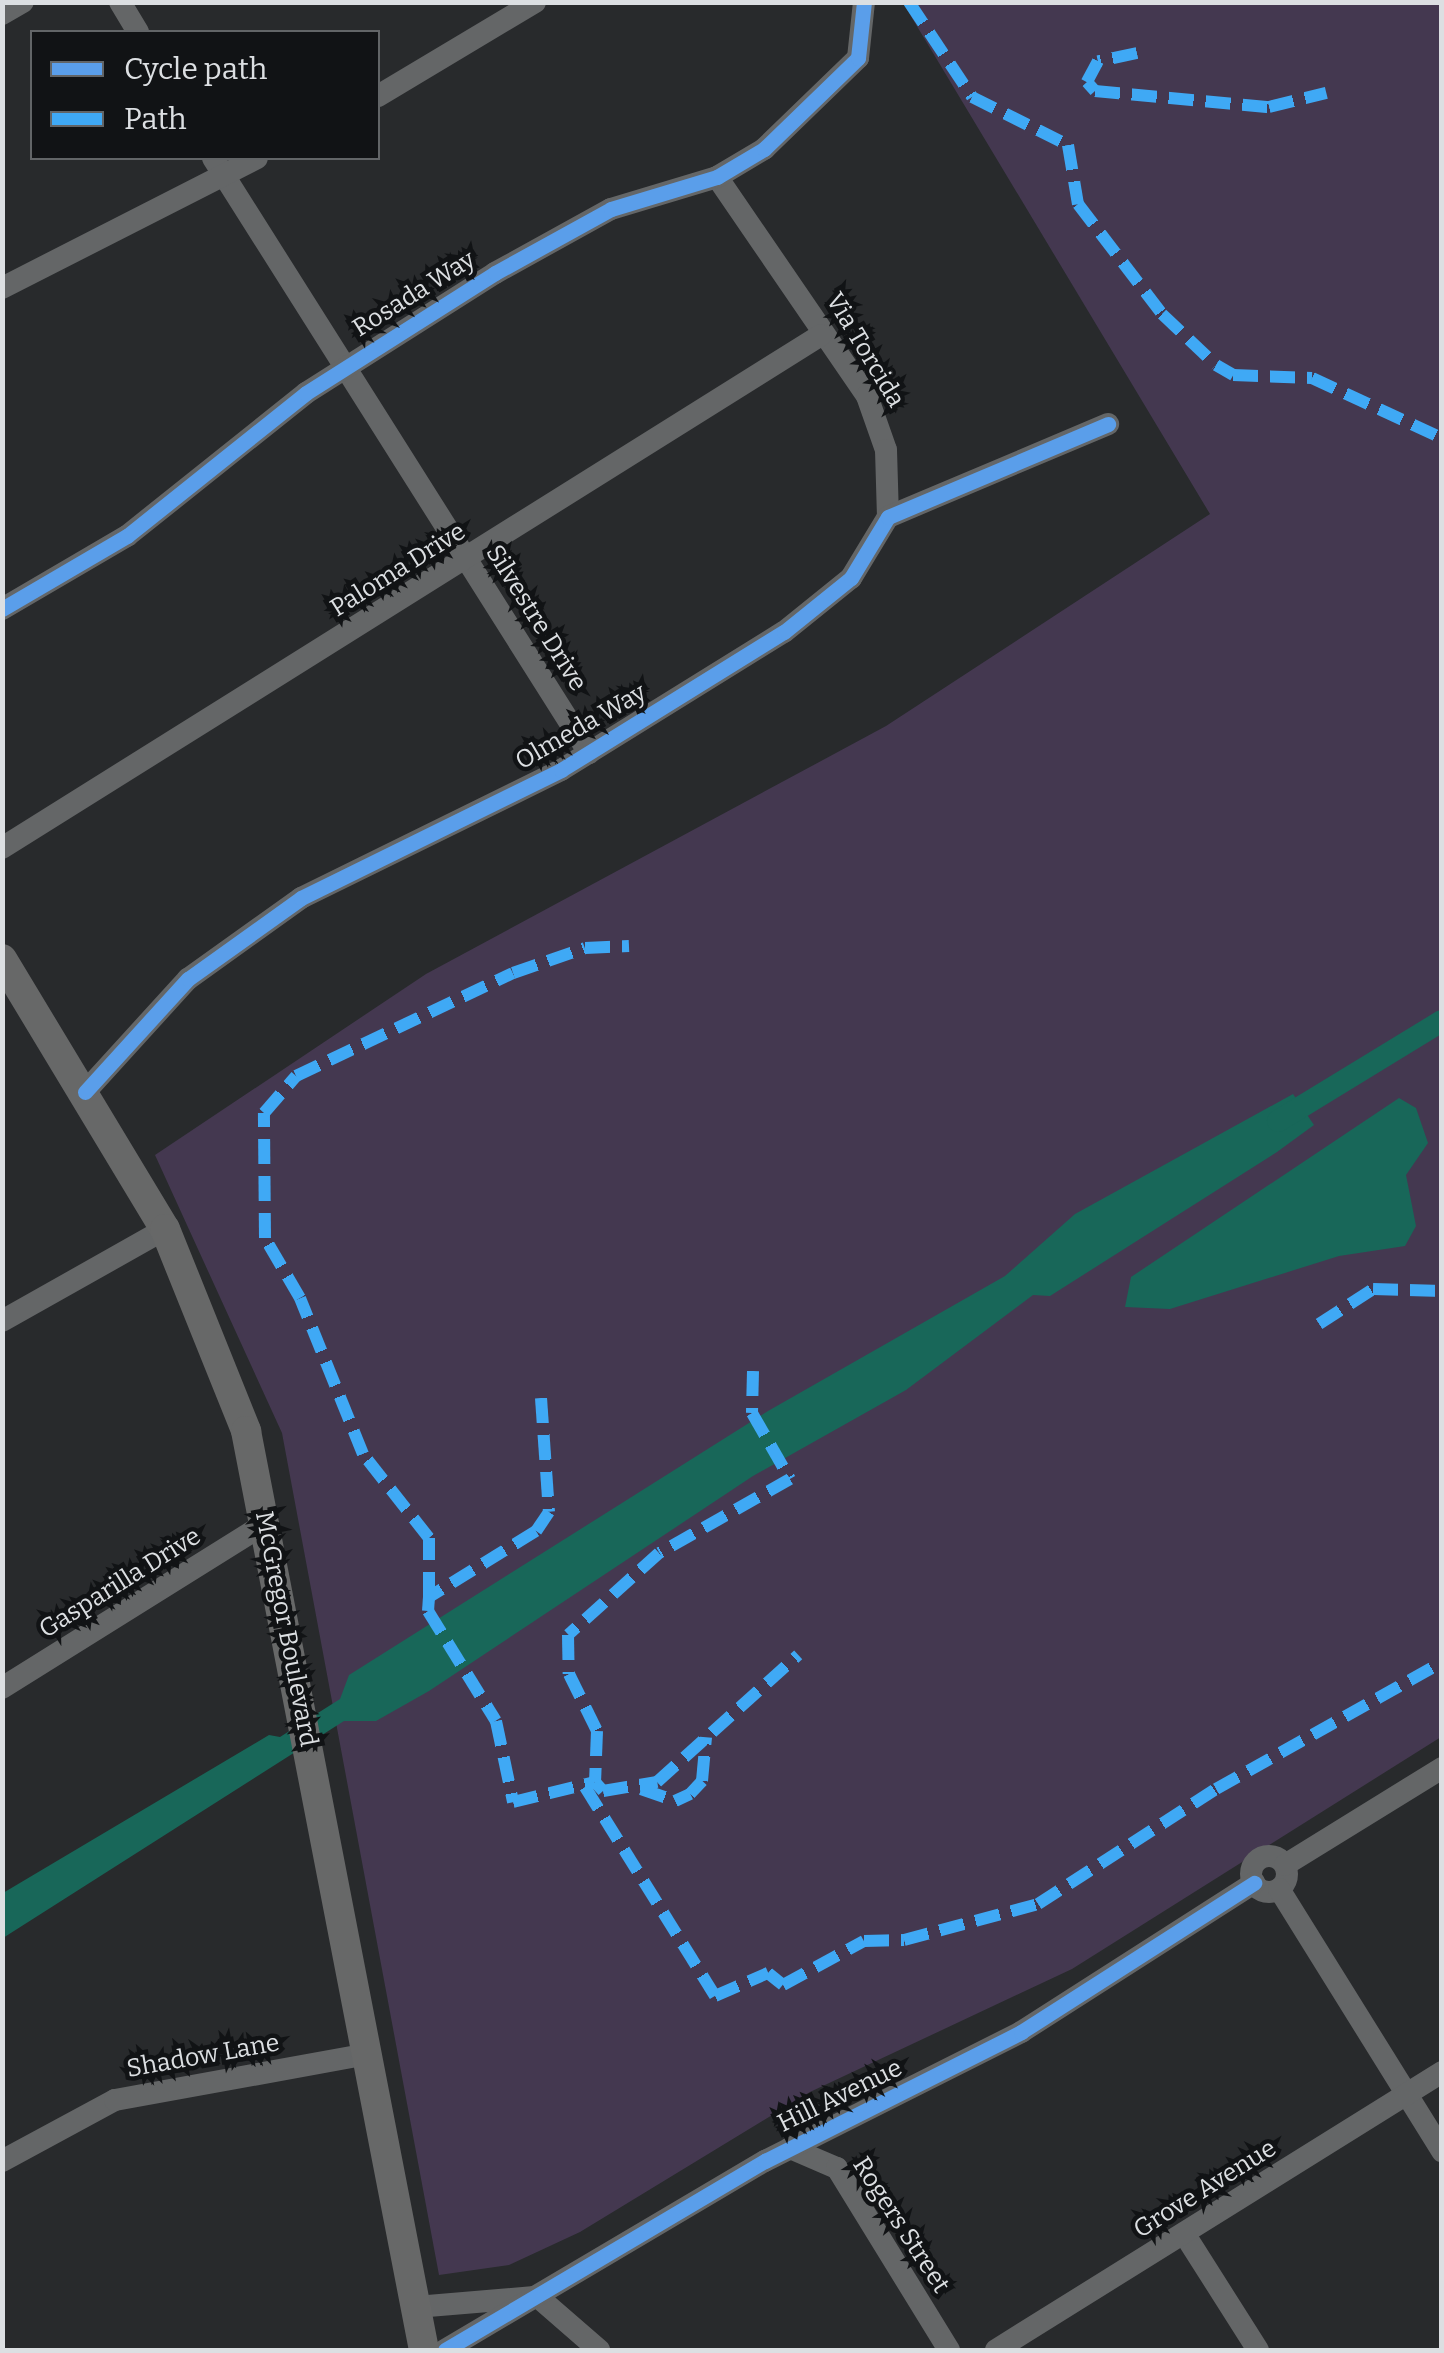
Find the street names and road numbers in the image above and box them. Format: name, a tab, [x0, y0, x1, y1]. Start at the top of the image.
street label: Rosada Way	[347, 245, 481, 343]
street label: Via Torcida	[819, 287, 911, 413]
street label: Paloma Drive	[325, 517, 471, 623]
street label: Silvestre Drive	[479, 539, 593, 697]
street label: Olmeda Way	[510, 678, 652, 776]
street label: McGregor Boulevard	[248, 1509, 324, 1749]
street label: Gasparilla Drive	[34, 1521, 206, 1645]
street label: Shadow Lane	[124, 2028, 282, 2084]
street label: Hill Avenue	[773, 2053, 907, 2139]
street label: Grove Avenue	[1128, 2133, 1282, 2245]
street label: Rogers Street	[846, 2151, 956, 2299]

